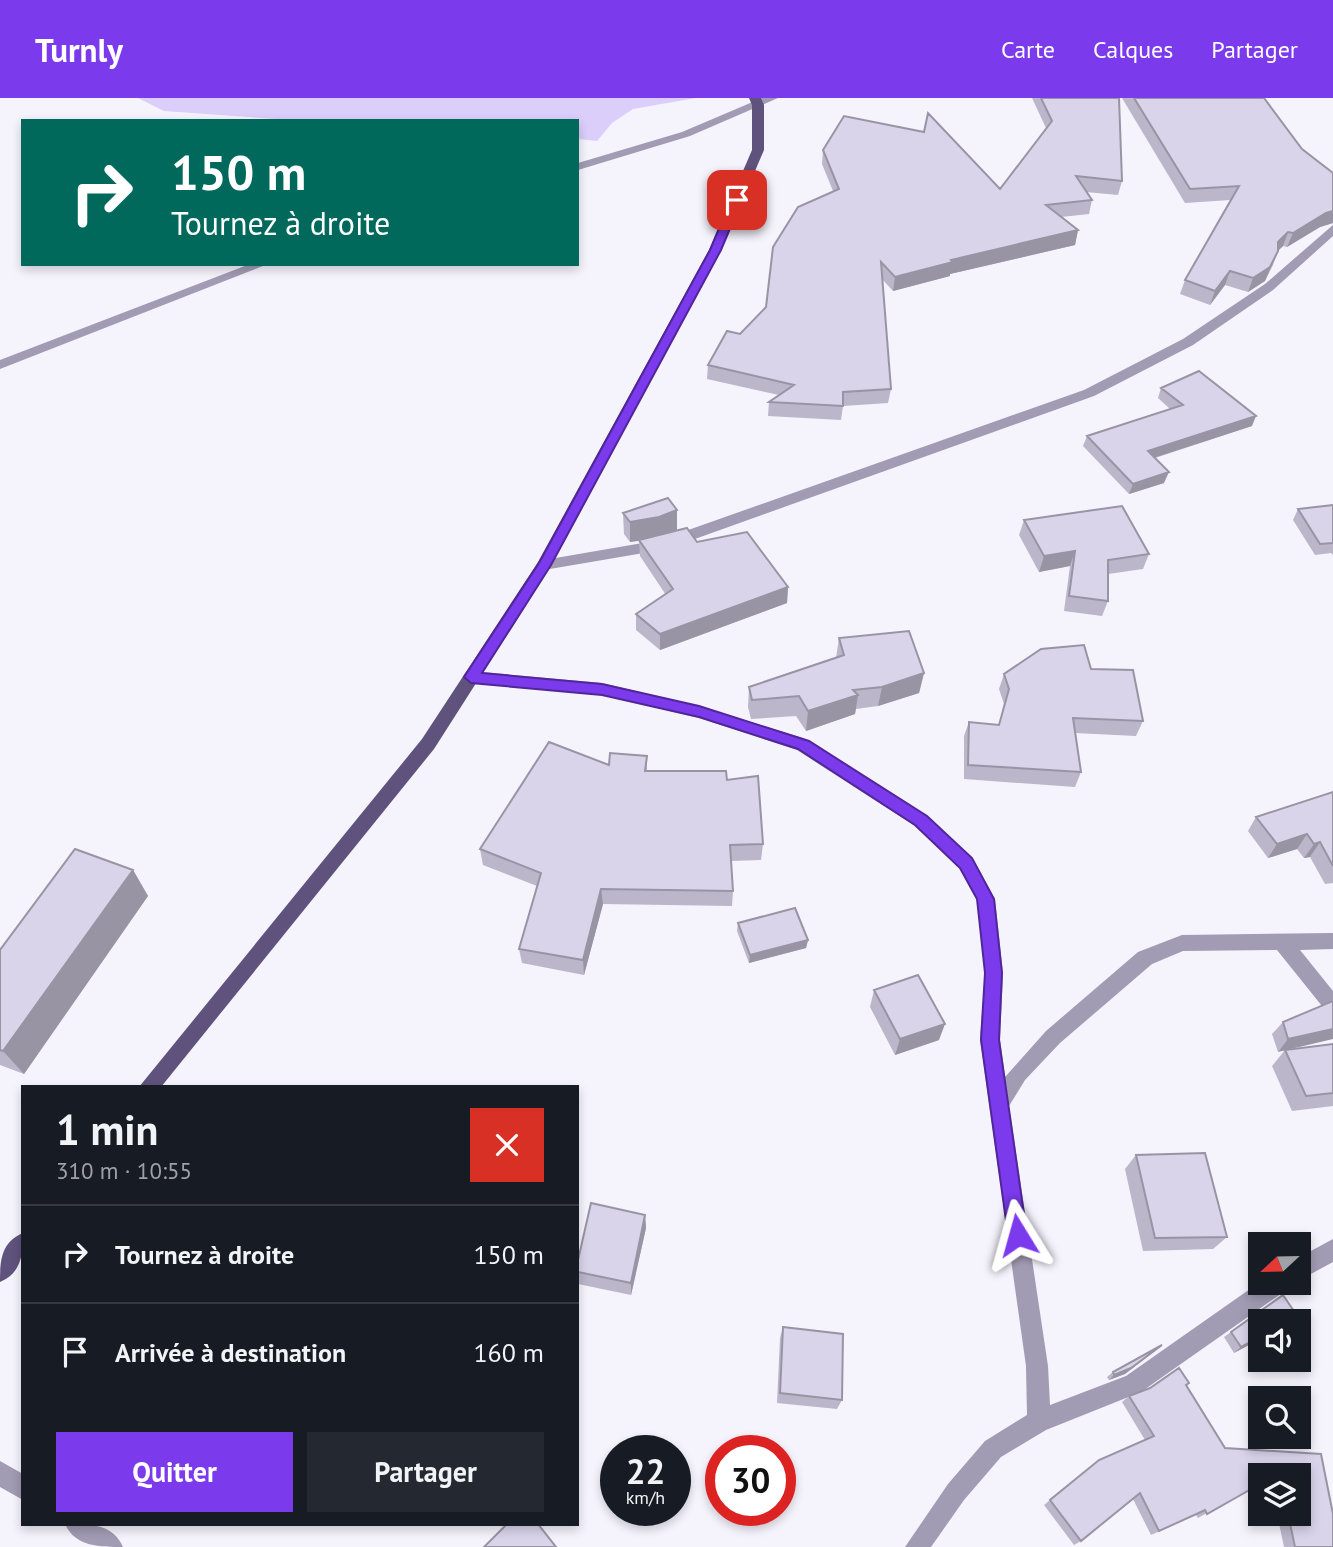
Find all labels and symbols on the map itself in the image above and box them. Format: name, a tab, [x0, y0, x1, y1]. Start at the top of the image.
pin	[707, 170, 767, 230]
position arrow	[981, 1198, 1055, 1272]
north arrow	[1248, 1232, 1311, 1295]
speed limit sign: 30	[705, 1435, 796, 1526]

